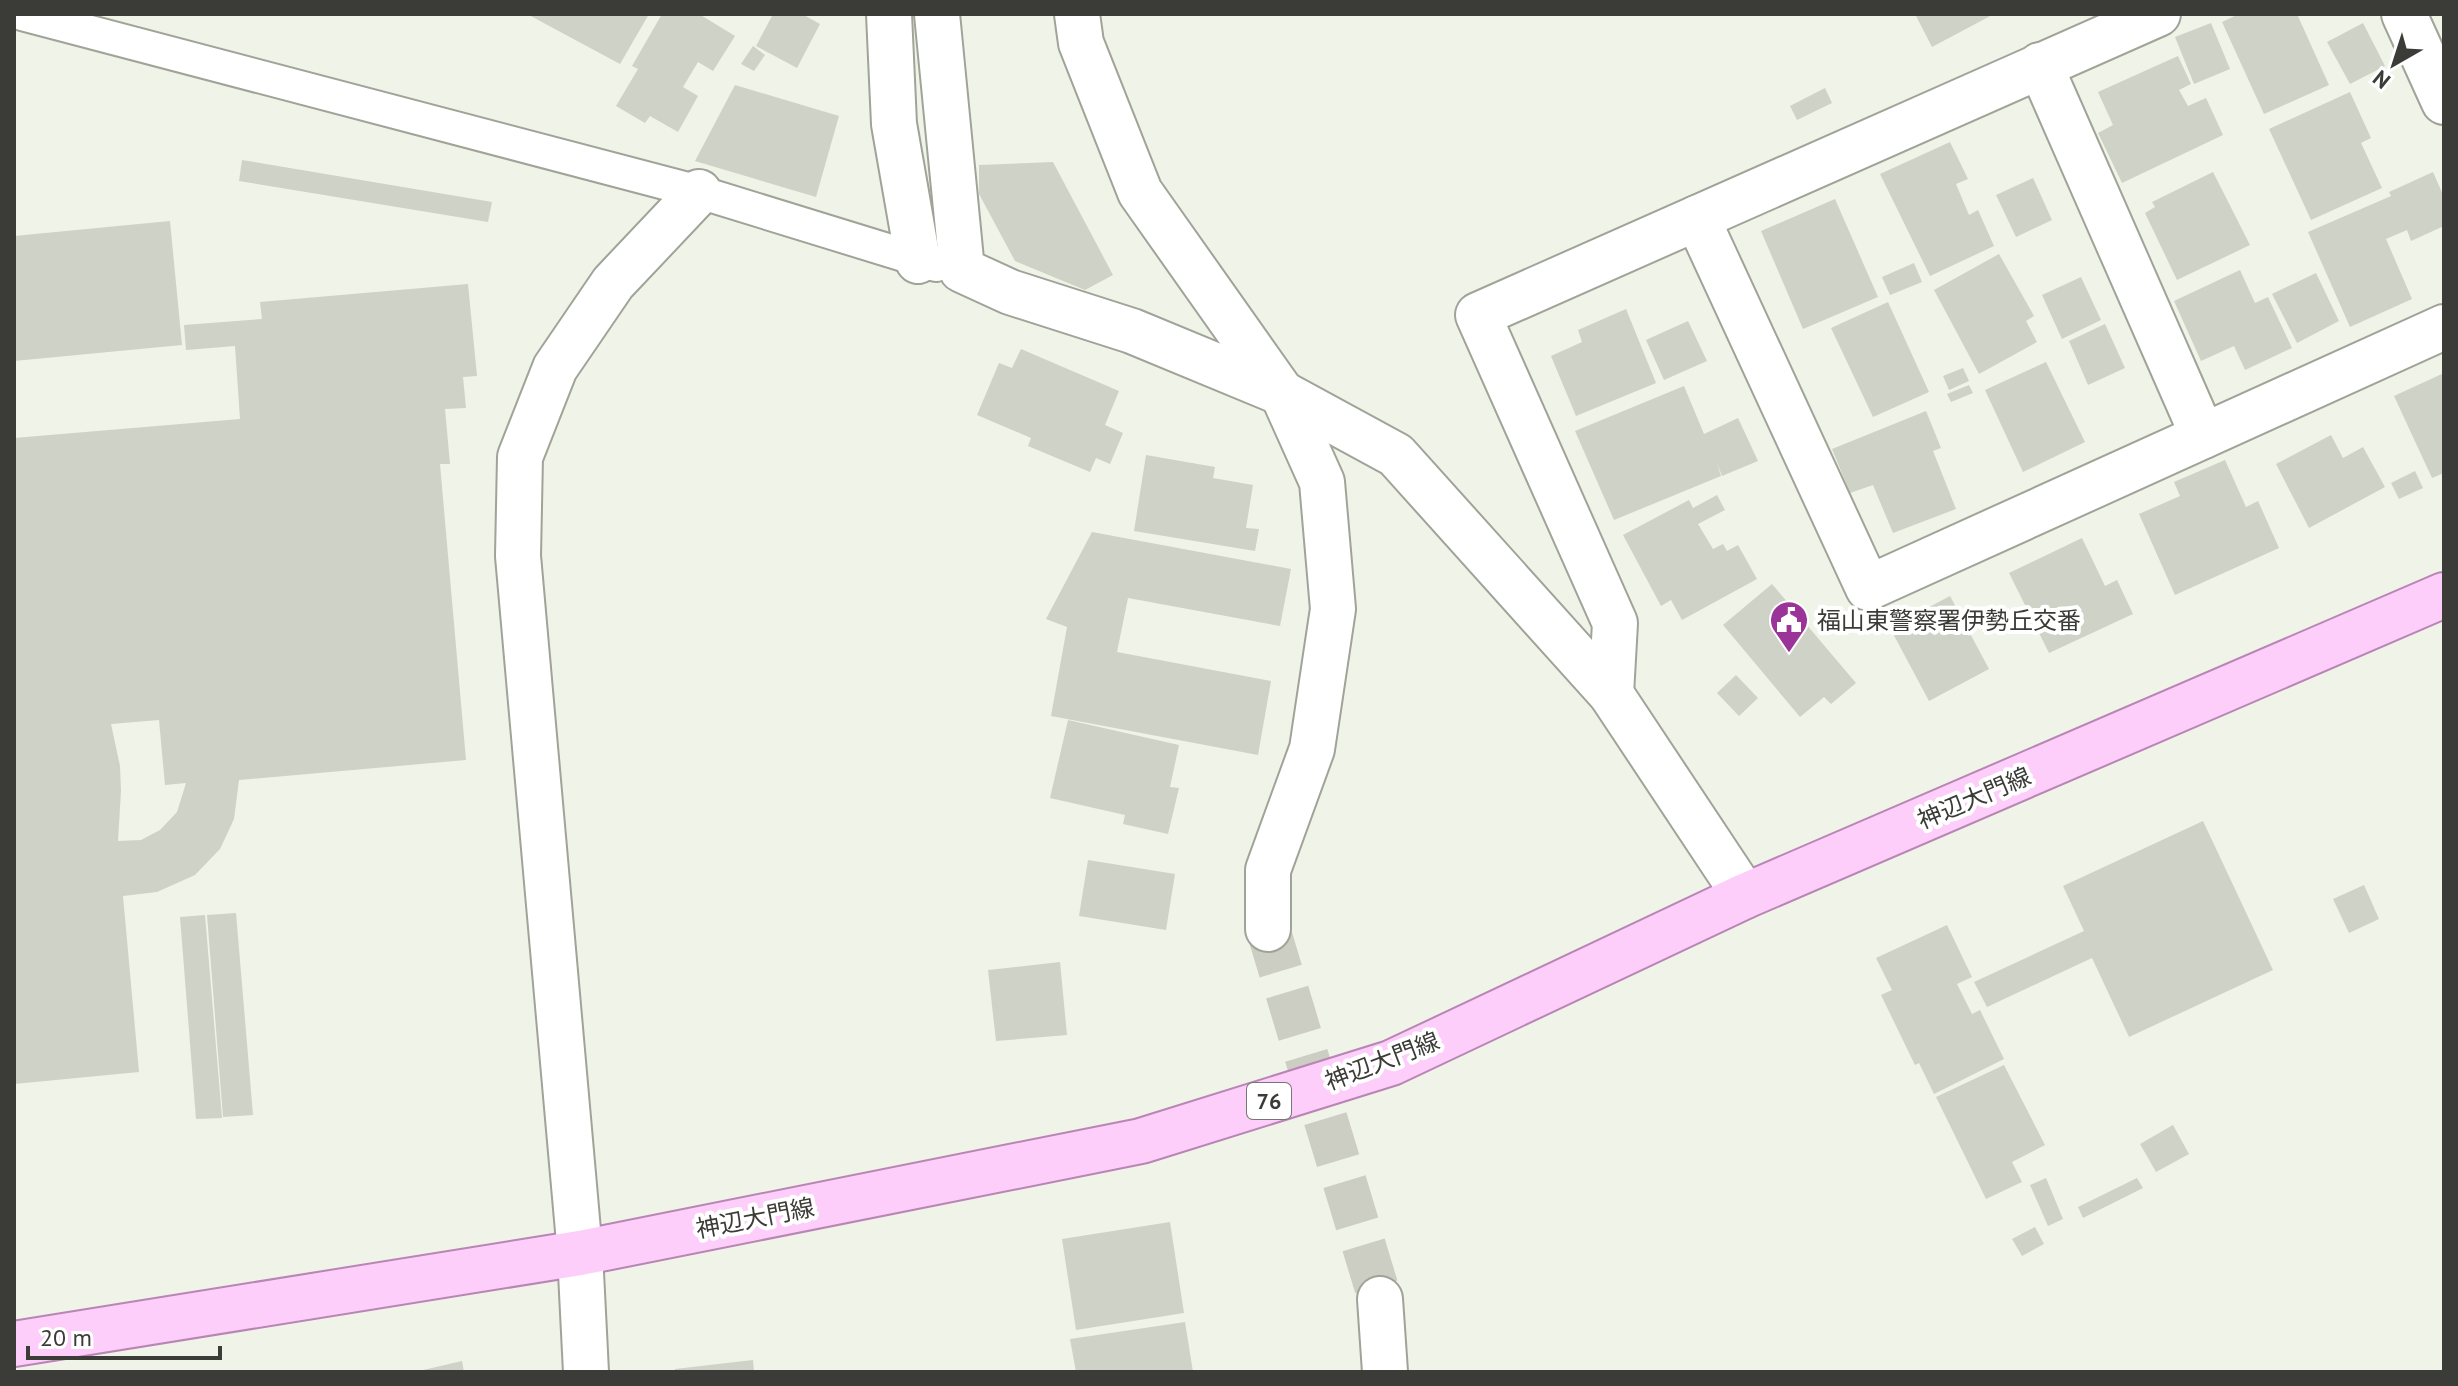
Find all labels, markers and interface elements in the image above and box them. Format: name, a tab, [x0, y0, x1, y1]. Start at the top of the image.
north arrow	[2354, 24, 2434, 104]
text: N	[2367, 64, 2396, 95]
public building icon: 福山東警察署伊勢丘交番	[1768, 599, 1810, 654]
place label: 福山東警察署伊勢丘交番	[1817, 605, 2081, 636]
street label: 神辺大門線	[1913, 760, 2035, 836]
street label: 神辺大門線	[1320, 1025, 1444, 1097]
road number: 76	[1247, 1083, 1291, 1119]
street label: 神辺大門線	[693, 1191, 817, 1245]
scale bar	[28, 1310, 220, 1360]
text: 20 m	[40, 1322, 92, 1353]

